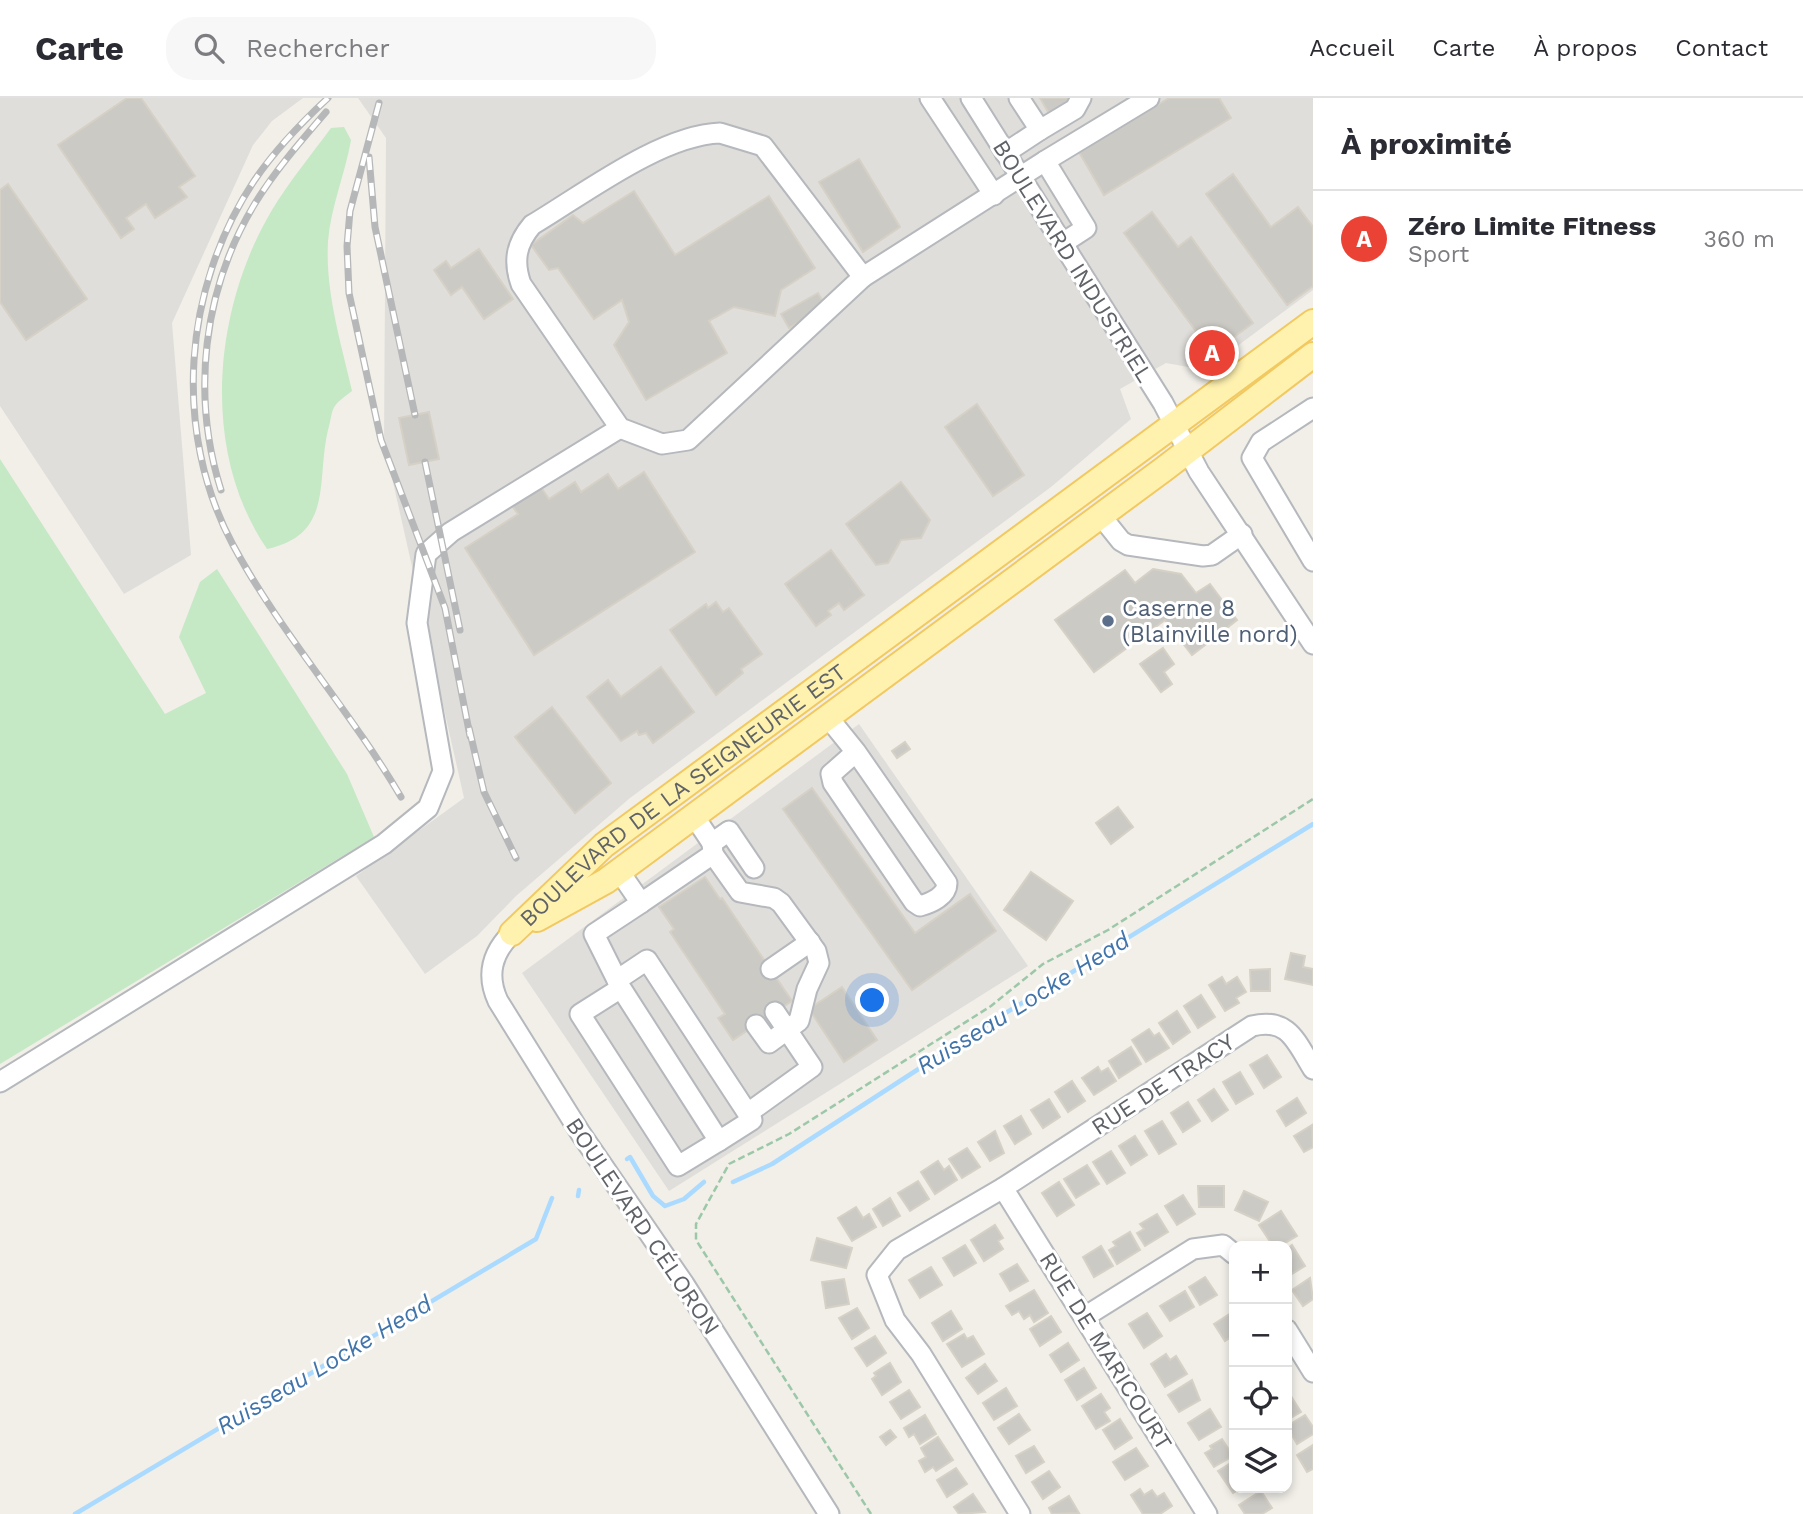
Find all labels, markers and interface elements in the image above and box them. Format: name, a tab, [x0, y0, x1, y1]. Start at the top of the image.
search box	[166, 17, 656, 80]
text: Carte	[35, 29, 124, 68]
icon: search	[190, 29, 228, 67]
text: Rechercher	[246, 33, 390, 63]
text: Accueil	[1309, 34, 1394, 62]
text: Carte	[1432, 34, 1495, 62]
text: À propos	[1533, 34, 1637, 62]
text: Contact	[1675, 34, 1768, 62]
text: À proximité	[1341, 126, 1512, 161]
street label: BOULEVARD INDUSTRIEL	[987, 135, 1158, 388]
text: Zéro Limite Fitness	[1408, 211, 1656, 241]
text: A	[1356, 226, 1372, 253]
text: 360 m	[1704, 226, 1775, 253]
text: Sport	[1408, 241, 1469, 268]
pin: A	[1189, 327, 1235, 379]
place label: Caserne 8 (Blainville nord)	[1122, 595, 1298, 648]
marker: Caserne 8 (Blainville nord)	[1100, 613, 1116, 629]
street label: BOULEVARD DE LA SEIGNEURIE EST	[514, 658, 851, 932]
water label: Ruisseau Locke Head	[911, 925, 1136, 1080]
your location	[855, 983, 889, 1017]
street label: RUE DE TRACY	[1087, 1028, 1240, 1141]
street label: BOULEVARD CÉLORON	[560, 1113, 725, 1340]
map controls	[1229, 1241, 1292, 1493]
button: +	[1229, 1241, 1292, 1304]
street label: RUE DE MARICOURT	[1034, 1247, 1178, 1455]
water label: Ruisseau Locke Head	[211, 1289, 438, 1440]
button: −	[1229, 1304, 1292, 1367]
button: locate	[1229, 1367, 1292, 1430]
button: layers	[1229, 1430, 1292, 1493]

